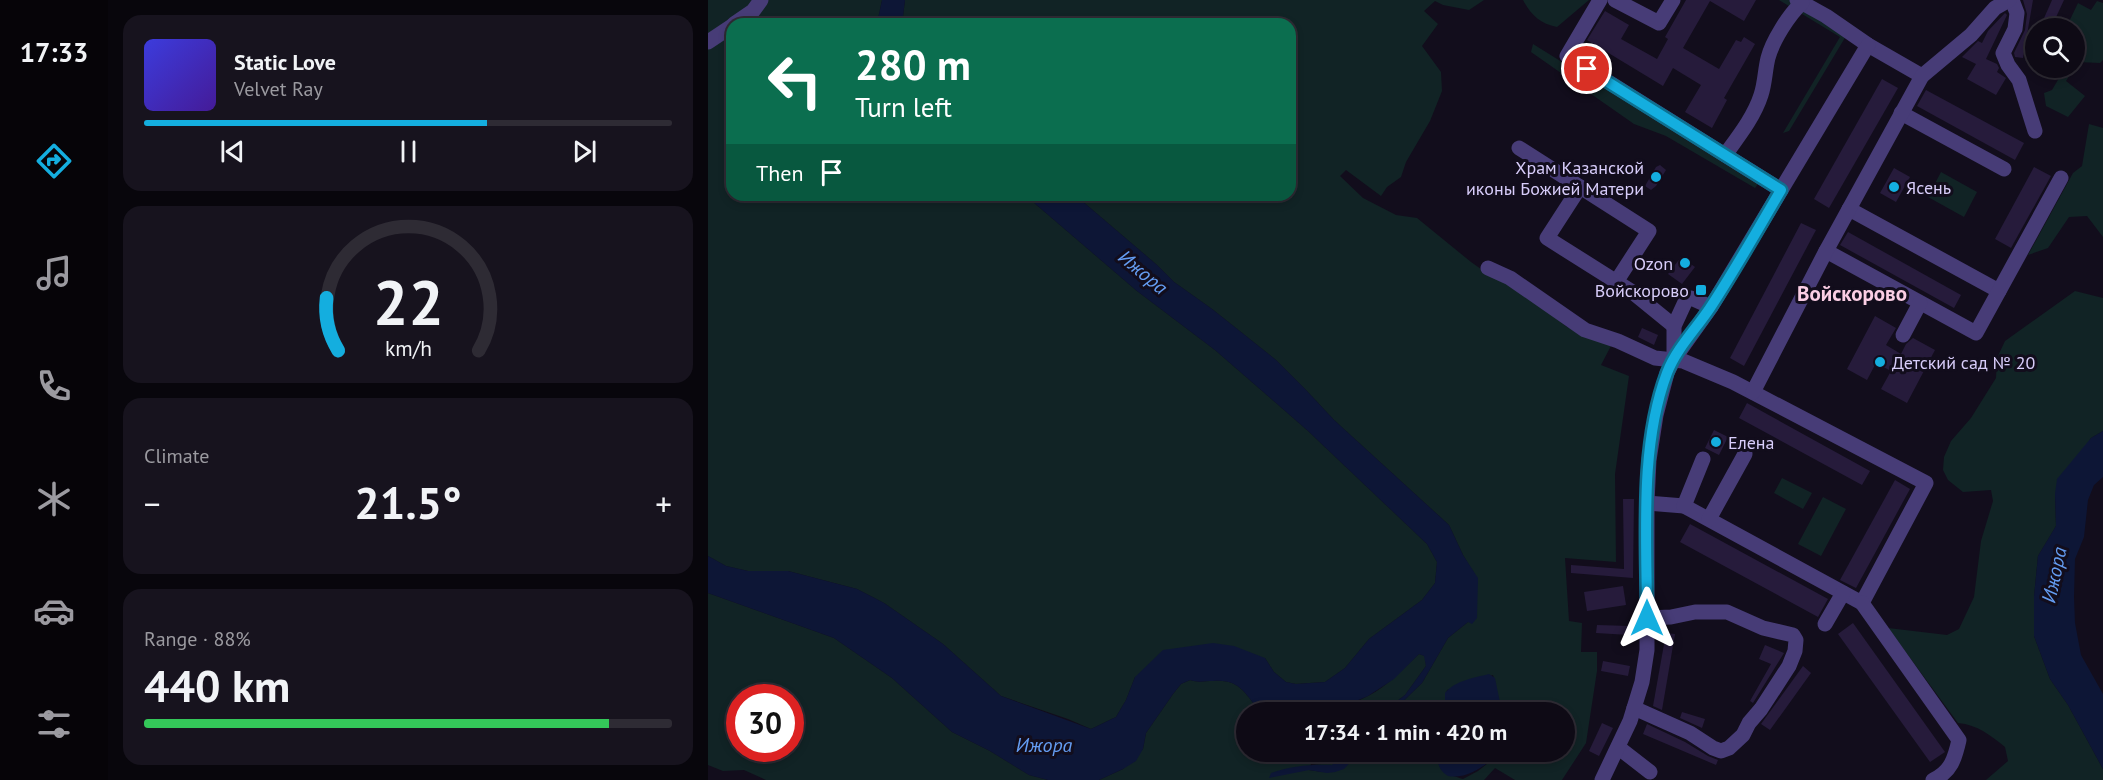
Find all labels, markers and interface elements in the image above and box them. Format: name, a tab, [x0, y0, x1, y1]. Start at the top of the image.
map controls	[2025, 18, 2085, 78]
button: search	[2025, 18, 2085, 78]
text: 17:33	[20, 35, 88, 69]
text: 280 m	[855, 37, 971, 92]
icon: left	[756, 42, 834, 120]
pin	[1561, 43, 1612, 94]
text: Static Love	[234, 48, 336, 76]
icon: arrive	[1570, 52, 1603, 85]
text: Velvet Ray	[234, 76, 323, 102]
text: Turn left	[855, 90, 952, 124]
icon: previous	[216, 135, 249, 168]
icon: pause	[392, 135, 425, 168]
icon: next	[568, 135, 601, 168]
icon: directions	[33, 140, 75, 182]
icon: arrive	[815, 156, 848, 189]
place label: Храм Казанской иконы Божией Матери	[1466, 156, 1644, 200]
text: Then	[756, 159, 803, 187]
marker: Храм Казанской иконы Божией Матери	[1649, 170, 1663, 184]
place label: Ясень	[1906, 176, 1951, 199]
marker: Ясень	[1887, 180, 1901, 194]
water label: Ижора	[1113, 244, 1173, 300]
icon: music	[33, 252, 75, 294]
place label: Ozon	[1634, 252, 1673, 275]
marker: Ozon	[1678, 256, 1692, 270]
text: 22	[373, 262, 443, 343]
place label: Войскорово	[1595, 279, 1689, 302]
district label: Войскорово	[1797, 280, 1907, 307]
marker: Войскорово	[1694, 283, 1708, 297]
text: km/h	[384, 335, 431, 363]
place label: Детский сад № 20	[1892, 351, 2035, 374]
marker: Детский сад № 20	[1873, 355, 1887, 369]
icon: phone	[33, 365, 75, 407]
place label: Елена	[1728, 431, 1775, 454]
marker: Елена	[1709, 435, 1723, 449]
text: Climate	[144, 443, 210, 469]
text: 21.5°	[354, 473, 462, 531]
icon: climate	[33, 478, 75, 520]
text: −	[144, 482, 161, 525]
text: +	[655, 482, 672, 525]
water label: Ижора	[2035, 544, 2073, 605]
position arrow	[1615, 586, 1679, 650]
icon: car	[33, 590, 75, 632]
text: Range · 88%	[144, 626, 251, 652]
text: 440 km	[144, 656, 290, 714]
speed limit sign: 30	[726, 684, 804, 762]
icon: filters	[33, 703, 75, 745]
text: 17:34 · 1 min · 420 m	[1304, 718, 1507, 746]
water label: Ижора	[1016, 732, 1073, 758]

